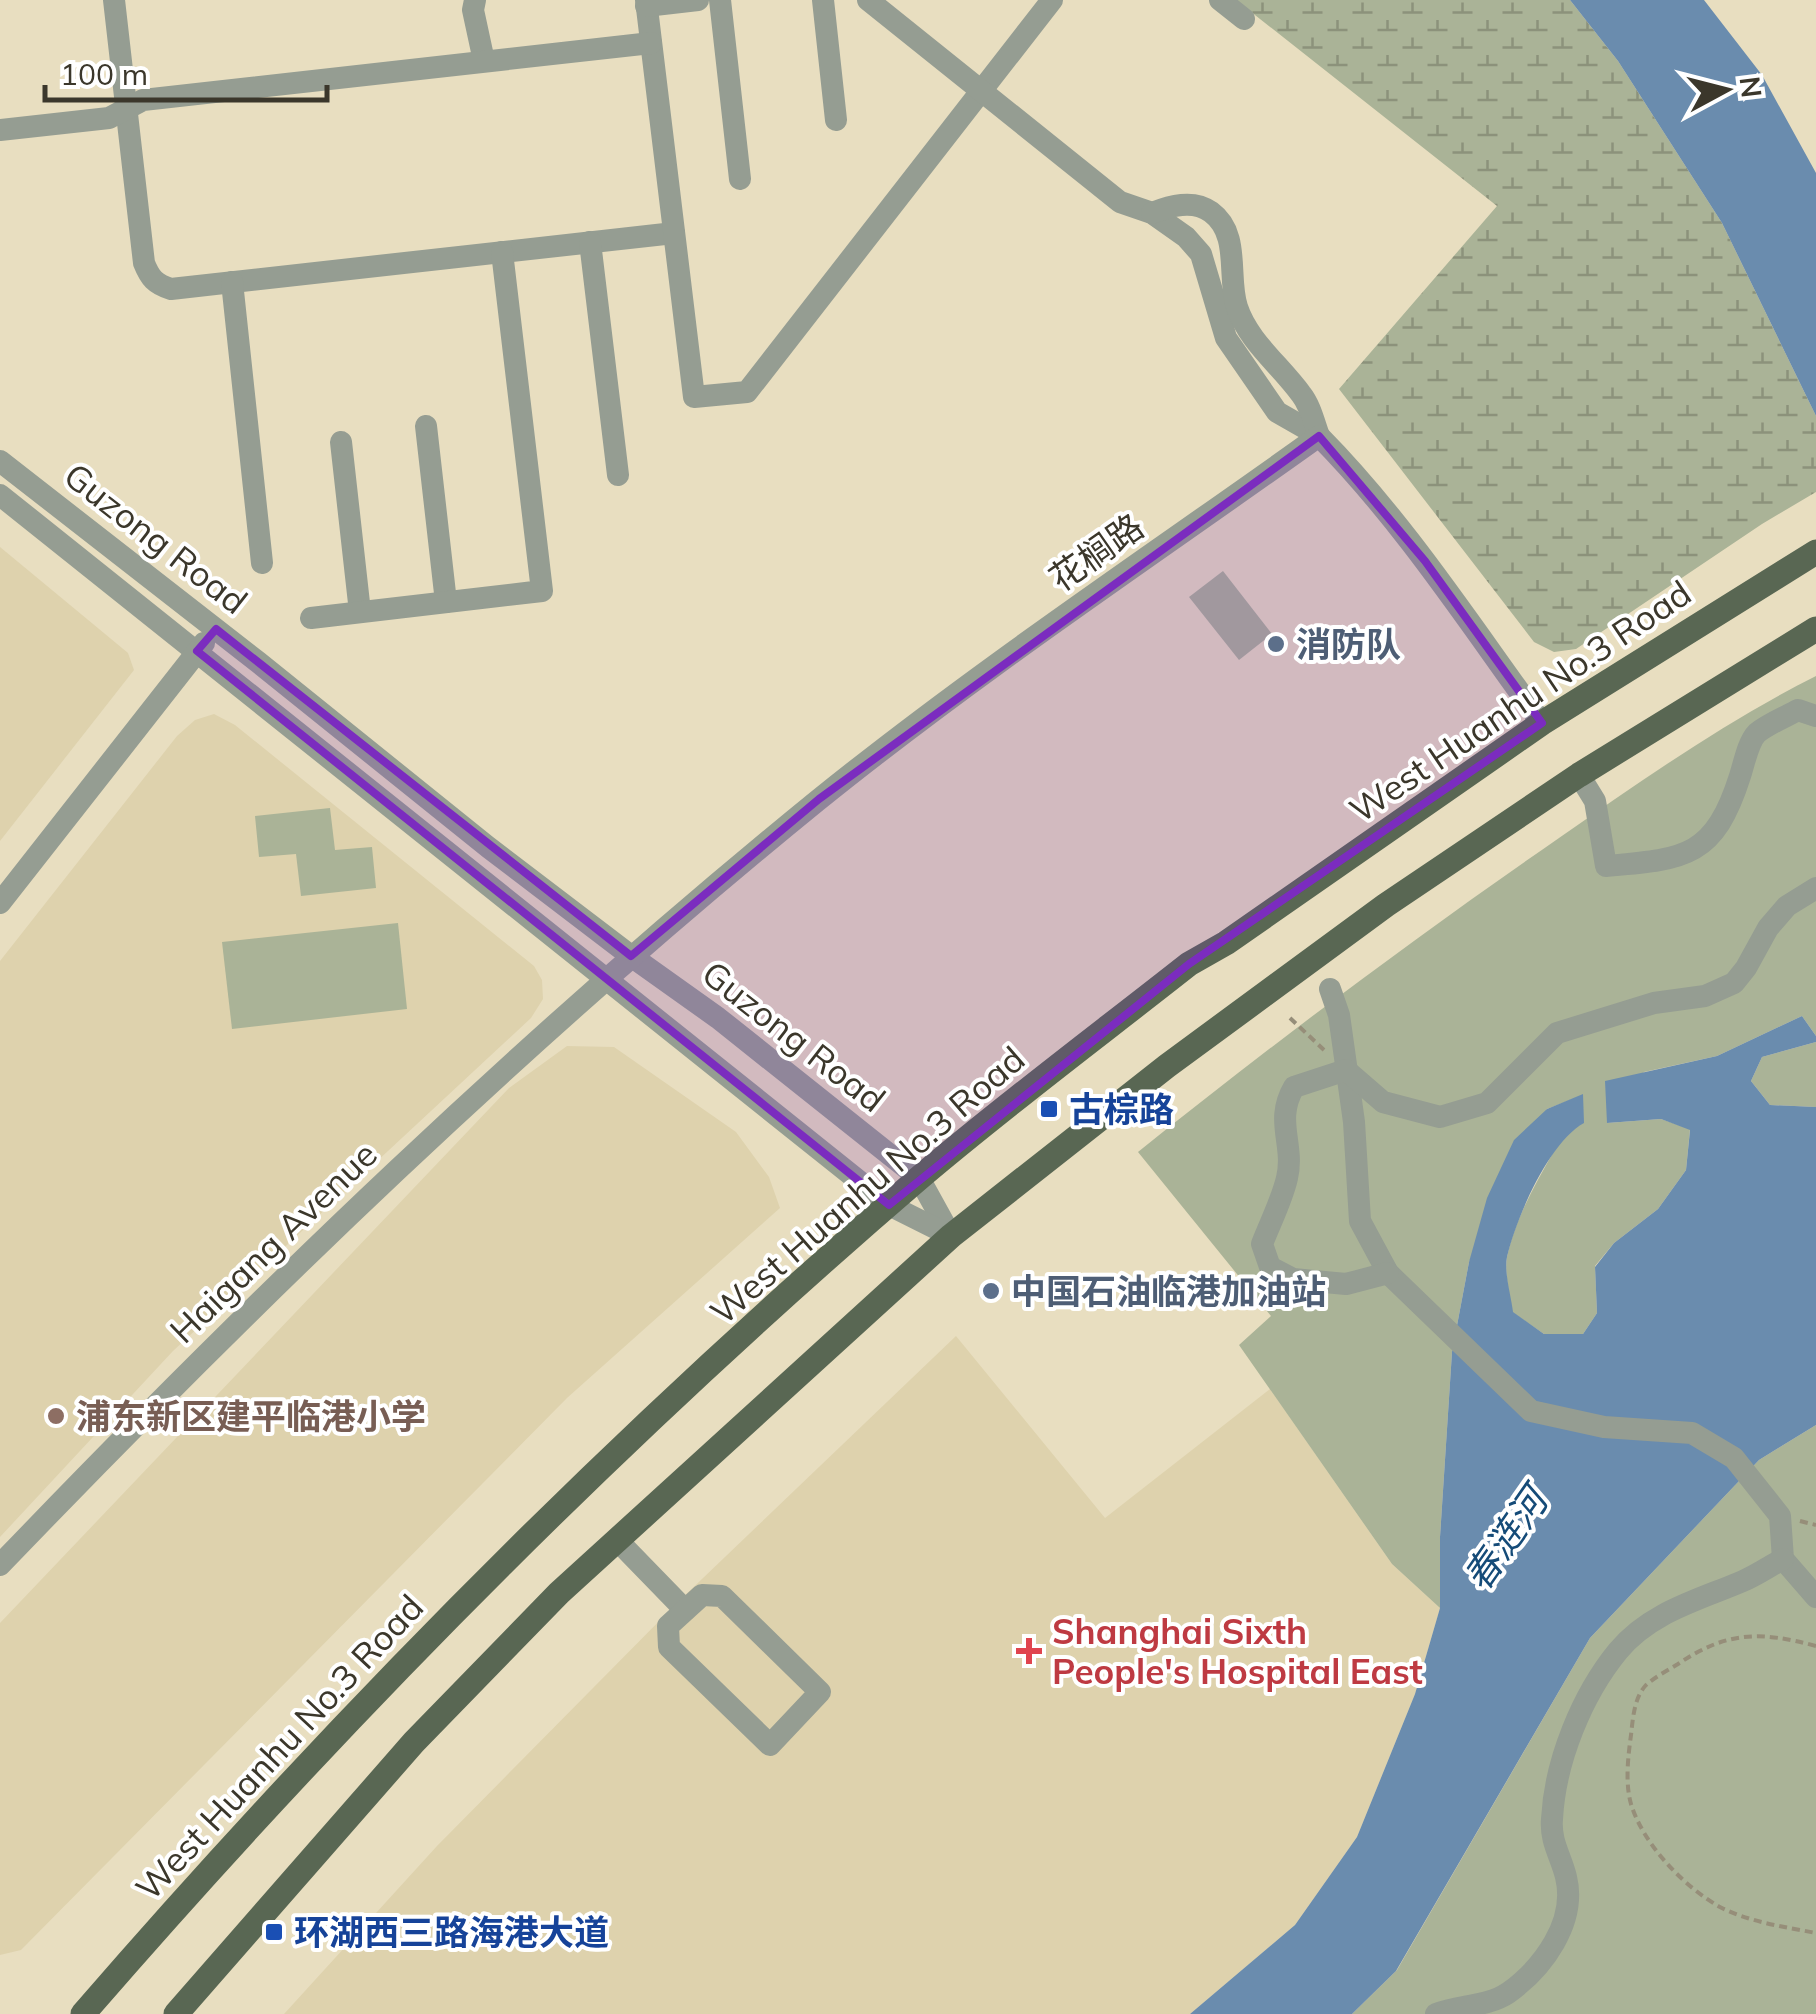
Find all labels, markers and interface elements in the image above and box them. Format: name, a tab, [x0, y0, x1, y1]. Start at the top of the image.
scale bar	[45, 40, 328, 102]
north arrow	[1676, 40, 1776, 140]
text: 100 m	[60, 55, 148, 93]
text: N	[1733, 74, 1770, 100]
street label: Guzong Road	[56, 453, 256, 623]
street label: 花榈路	[1040, 504, 1152, 600]
street label: West Huanhu No.3 Road	[1341, 570, 1699, 832]
place label: 消防队	[1296, 622, 1401, 666]
marker: 消防队	[1265, 633, 1287, 655]
street label: Guzong Road	[694, 951, 894, 1121]
street label: West Huanhu No.3 Road	[701, 1036, 1033, 1334]
place label: 古棕路	[1069, 1087, 1174, 1131]
marker: 古棕路	[1038, 1098, 1060, 1120]
street label: Haigang Avenue	[160, 1132, 386, 1352]
place label: 中国石油临港加油站	[1011, 1269, 1326, 1313]
marker: 中国石油临港加油站	[980, 1280, 1002, 1302]
place label: 浦东新区建平临港小学	[76, 1394, 426, 1438]
marker: 浦东新区建平临港小学	[45, 1405, 67, 1427]
water label: 春涟河	[1453, 1473, 1561, 1599]
street label: West Huanhu No.3 Road	[126, 1585, 432, 1909]
place label: Shanghai Sixth People's Hospital East	[1052, 1609, 1423, 1693]
marker: Shanghai Sixth People's Hospital East	[1016, 1638, 1042, 1664]
place label: 环湖西三路海港大道	[294, 1910, 609, 1954]
marker: 环湖西三路海港大道	[263, 1921, 285, 1943]

